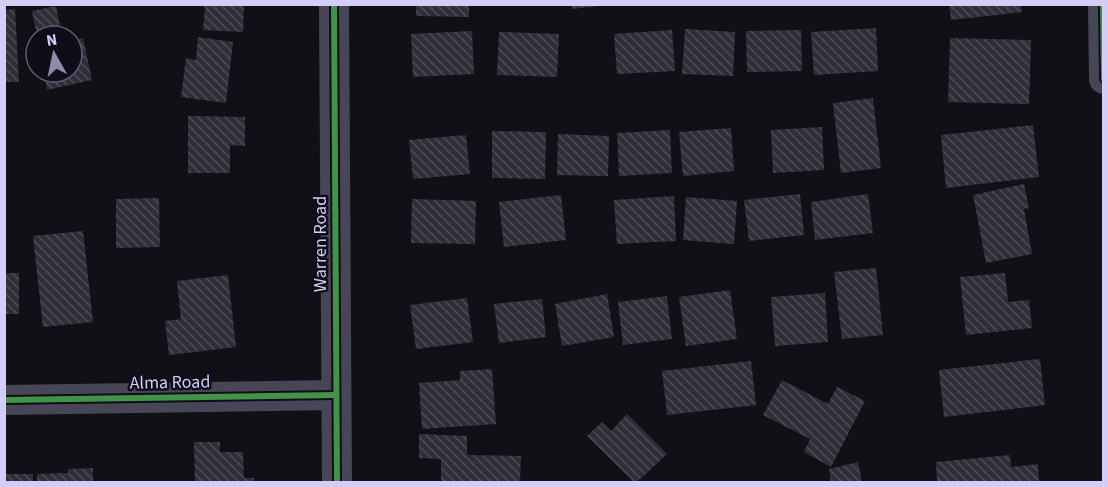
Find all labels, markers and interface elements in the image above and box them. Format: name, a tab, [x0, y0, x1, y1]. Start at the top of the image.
north arrow	[24, 24, 84, 84]
text: N	[45, 28, 59, 52]
street label: Warren Road	[308, 196, 333, 292]
street label: Alma Road	[129, 369, 211, 396]

